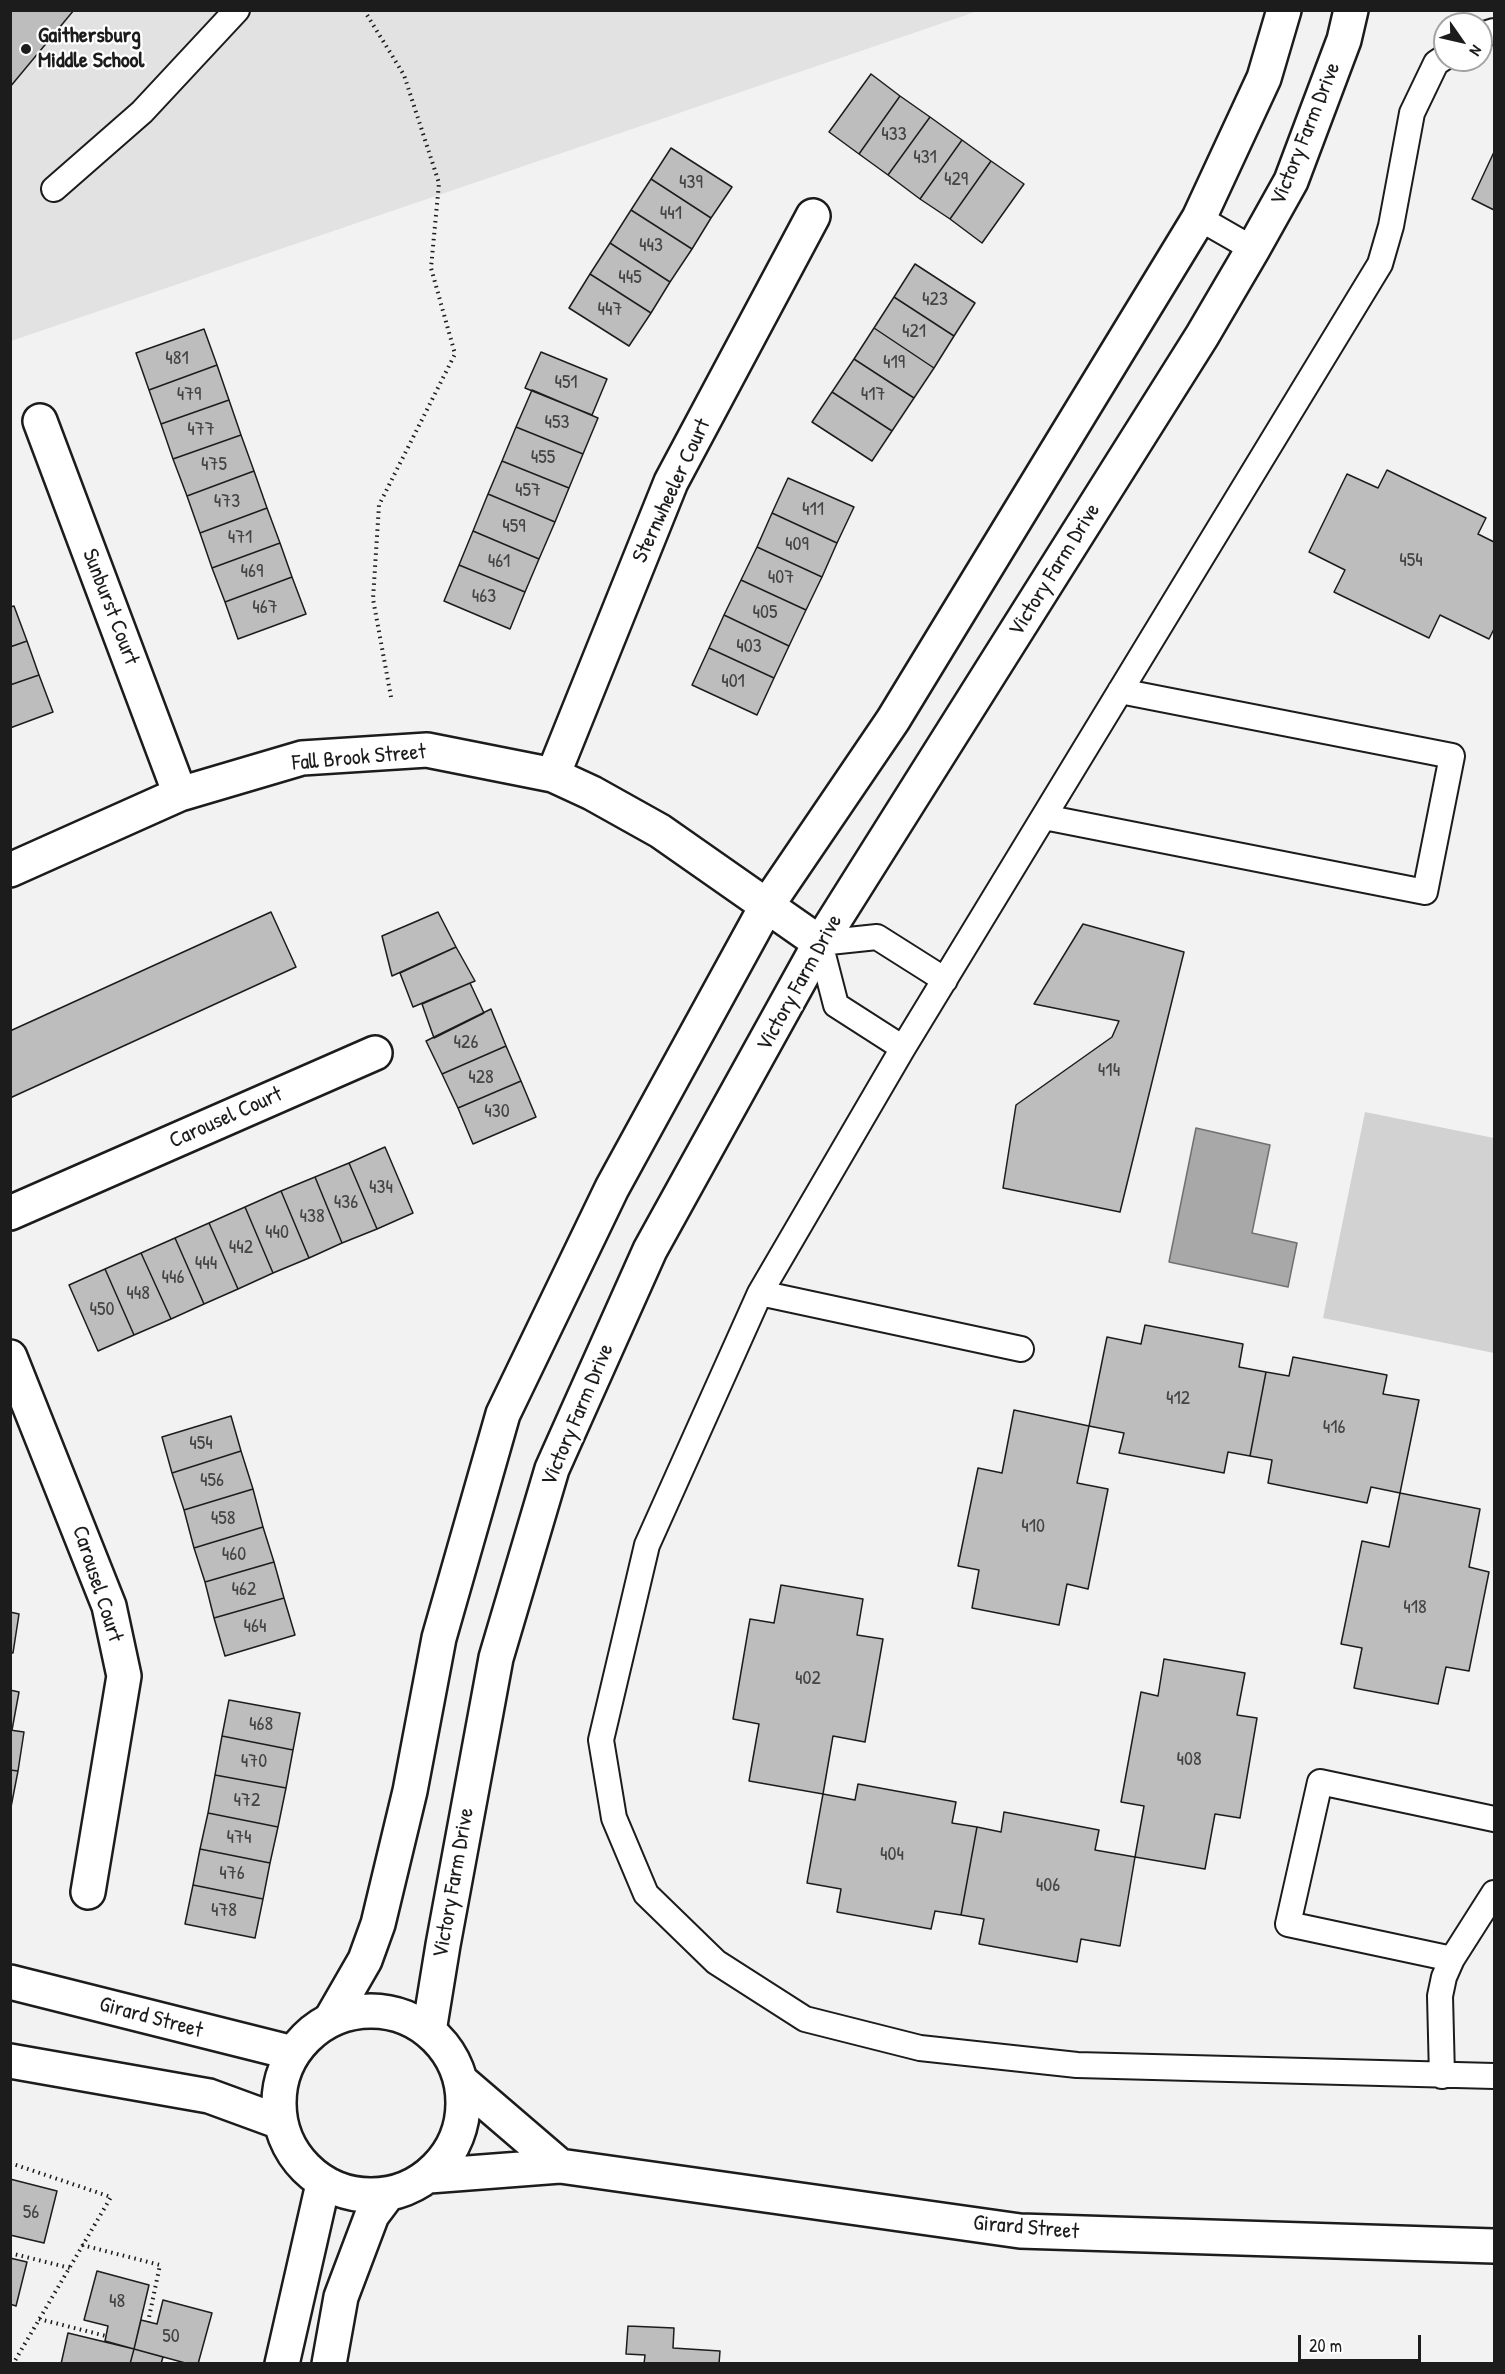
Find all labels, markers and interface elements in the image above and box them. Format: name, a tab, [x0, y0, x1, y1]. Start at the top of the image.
north arrow	[1433, 12, 1493, 72]
place label: Gaithersburg Middle School	[38, 23, 144, 74]
text: N	[1465, 41, 1488, 61]
marker: Gaithersburg Middle School	[19, 42, 33, 56]
street label: Victory Farm Drive	[1265, 59, 1347, 209]
house number: 433	[881, 123, 907, 147]
house number: 431	[913, 146, 937, 170]
house number: 429	[944, 168, 968, 192]
house number: 439	[679, 171, 703, 195]
house number: 441	[660, 202, 682, 226]
house number: 443	[639, 234, 663, 258]
house number: 445	[618, 266, 642, 290]
house number: 423	[922, 288, 948, 312]
house number: 447	[598, 298, 622, 322]
house number: 421	[902, 320, 926, 344]
house number: 481	[165, 347, 189, 371]
house number: 419	[883, 351, 905, 375]
house number: 451	[554, 371, 578, 395]
house number: 479	[177, 383, 201, 407]
house number: 417	[861, 383, 885, 407]
house number: 453	[545, 411, 569, 435]
street label: Sternwheeler Court	[627, 415, 717, 567]
house number: 477	[187, 418, 215, 442]
house number: 455	[531, 446, 555, 470]
house number: 475	[201, 453, 227, 477]
house number: 457	[515, 479, 541, 503]
house number: 473	[214, 490, 240, 514]
house number: 411	[802, 498, 824, 522]
street label: Victory Farm Drive	[1004, 499, 1106, 641]
house number: 459	[502, 515, 526, 539]
house number: 471	[228, 526, 252, 550]
house number: 409	[785, 533, 809, 557]
street label: Sunburst Court	[76, 545, 144, 669]
house number: 454	[1399, 549, 1423, 573]
house number: 461	[488, 550, 510, 574]
house number: 469	[241, 560, 263, 584]
house number: 407	[768, 566, 794, 590]
house number: 463	[472, 585, 496, 609]
house number: 467	[252, 596, 278, 620]
house number: 405	[753, 601, 777, 625]
house number: 403	[736, 635, 762, 659]
house number: 401	[721, 670, 745, 694]
street label: Fall Brook Street	[291, 739, 427, 777]
street label: Victory Farm Drive	[752, 910, 848, 1056]
house number: 426	[454, 1031, 478, 1055]
house number: 414	[1098, 1059, 1120, 1083]
house number: 428	[468, 1066, 494, 1090]
street label: Carousel Court	[165, 1081, 287, 1155]
house number: 430	[484, 1100, 510, 1124]
house number: 434	[369, 1176, 393, 1200]
house number: 436	[334, 1191, 358, 1215]
house number: 438	[299, 1205, 325, 1229]
house number: 440	[265, 1221, 289, 1245]
house number: 442	[229, 1236, 253, 1260]
house number: 444	[195, 1252, 217, 1276]
house number: 446	[162, 1266, 184, 1290]
house number: 448	[126, 1282, 150, 1306]
house number: 450	[90, 1298, 114, 1322]
street label: Victory Farm Drive	[536, 1340, 620, 1490]
house number: 412	[1166, 1387, 1190, 1411]
house number: 416	[1323, 1416, 1345, 1440]
house number: 454	[189, 1432, 213, 1456]
house number: 456	[200, 1469, 224, 1493]
house number: 458	[211, 1507, 235, 1531]
house number: 410	[1021, 1515, 1045, 1539]
street label: Carousel Court	[66, 1523, 128, 1645]
house number: 460	[222, 1543, 246, 1567]
house number: 462	[232, 1578, 256, 1602]
house number: 418	[1403, 1596, 1427, 1620]
house number: 464	[244, 1615, 266, 1639]
house number: 402	[795, 1667, 821, 1691]
house number: 468	[249, 1713, 273, 1737]
house number: 408	[1176, 1748, 1202, 1772]
house number: 470	[241, 1750, 267, 1774]
house number: 472	[234, 1789, 260, 1813]
street label: Victory Farm Drive	[428, 1806, 480, 1960]
house number: 474	[227, 1826, 251, 1850]
house number: 404	[880, 1843, 904, 1867]
house number: 476	[219, 1862, 245, 1886]
house number: 406	[1036, 1874, 1060, 1898]
house number: 478	[211, 1899, 237, 1923]
street label: Girard Street	[96, 1992, 206, 2044]
house number: 56	[23, 2201, 39, 2225]
street label: Girard Street	[972, 2210, 1080, 2246]
house number: 48	[109, 2290, 125, 2314]
scale bar	[1301, 2323, 1424, 2361]
house number: 50	[162, 2325, 180, 2349]
text: 20 m	[1309, 2333, 1342, 2358]

